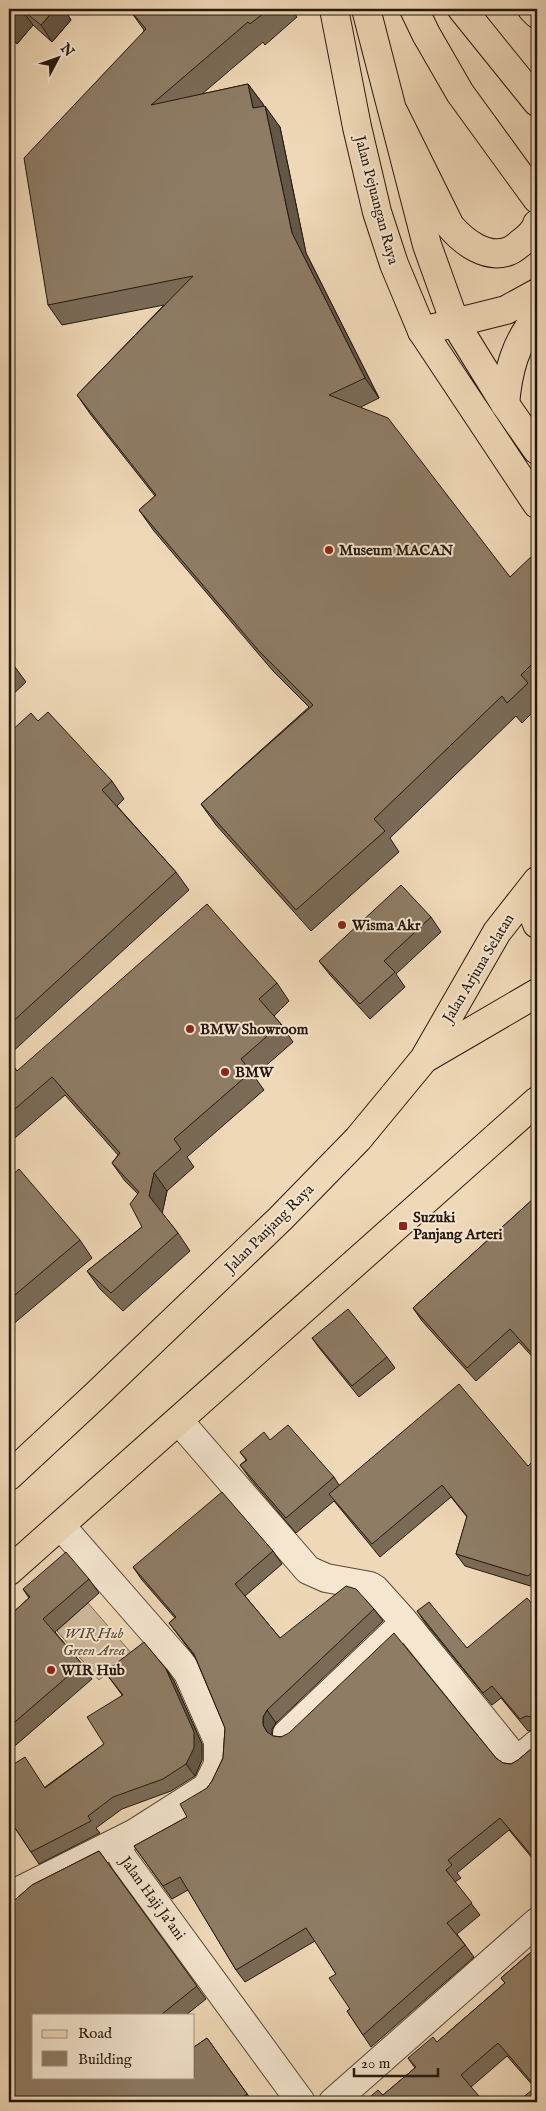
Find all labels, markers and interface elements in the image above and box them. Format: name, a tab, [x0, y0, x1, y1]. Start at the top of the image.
north arrow	[32, 32, 82, 82]
text: N	[56, 39, 78, 61]
street label: Jalan Pejuangan Raya	[350, 132, 403, 267]
place label: Museum MACAN	[339, 541, 453, 560]
marker: Museum MACAN	[323, 544, 335, 556]
street label: Jalan Arjuna Selatan	[437, 910, 518, 1028]
place label: Wisma Akr	[351, 916, 421, 935]
marker: Wisma Akr	[336, 919, 348, 931]
place label: BMW Showroom	[200, 1020, 309, 1039]
marker: BMW Showroom	[184, 1023, 196, 1035]
place label: BMW	[235, 1063, 275, 1082]
marker: BMW	[219, 1066, 231, 1078]
street label: Jalan Panjang Raya	[220, 1180, 318, 1278]
place label: Suzuki Panjang Arteri	[413, 1208, 503, 1244]
marker: Suzuki Panjang Arteri	[397, 1220, 409, 1232]
park label: WIR Hub Green Area	[63, 1624, 126, 1660]
place label: WIR Hub	[60, 1661, 125, 1680]
marker: WIR Hub	[45, 1664, 57, 1676]
street label: Jalan Haji Ja'ani	[115, 1851, 189, 1944]
legend	[32, 2014, 195, 2078]
text: Road	[78, 2024, 113, 2043]
scale bar	[354, 2046, 437, 2078]
text: Building	[78, 2050, 133, 2069]
text: 20 m	[361, 2054, 391, 2073]

